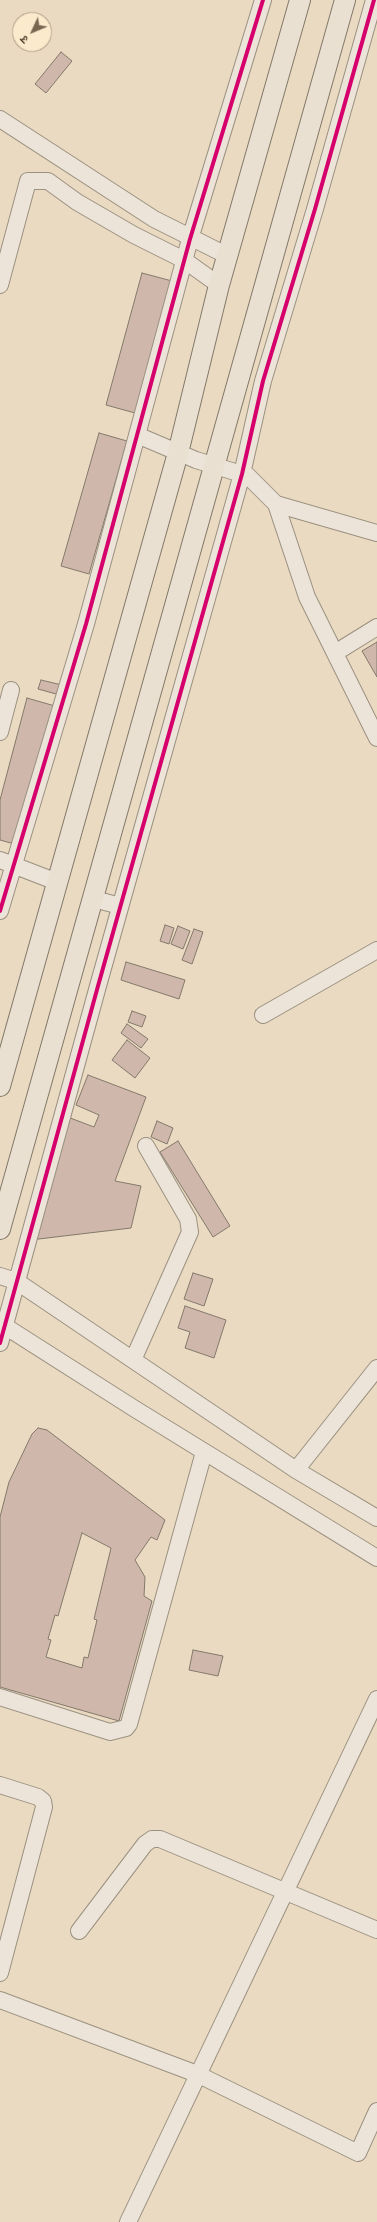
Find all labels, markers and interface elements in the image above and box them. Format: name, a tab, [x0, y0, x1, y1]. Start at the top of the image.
north arrow	[12, 12, 52, 52]
text: उ	[17, 33, 31, 47]

